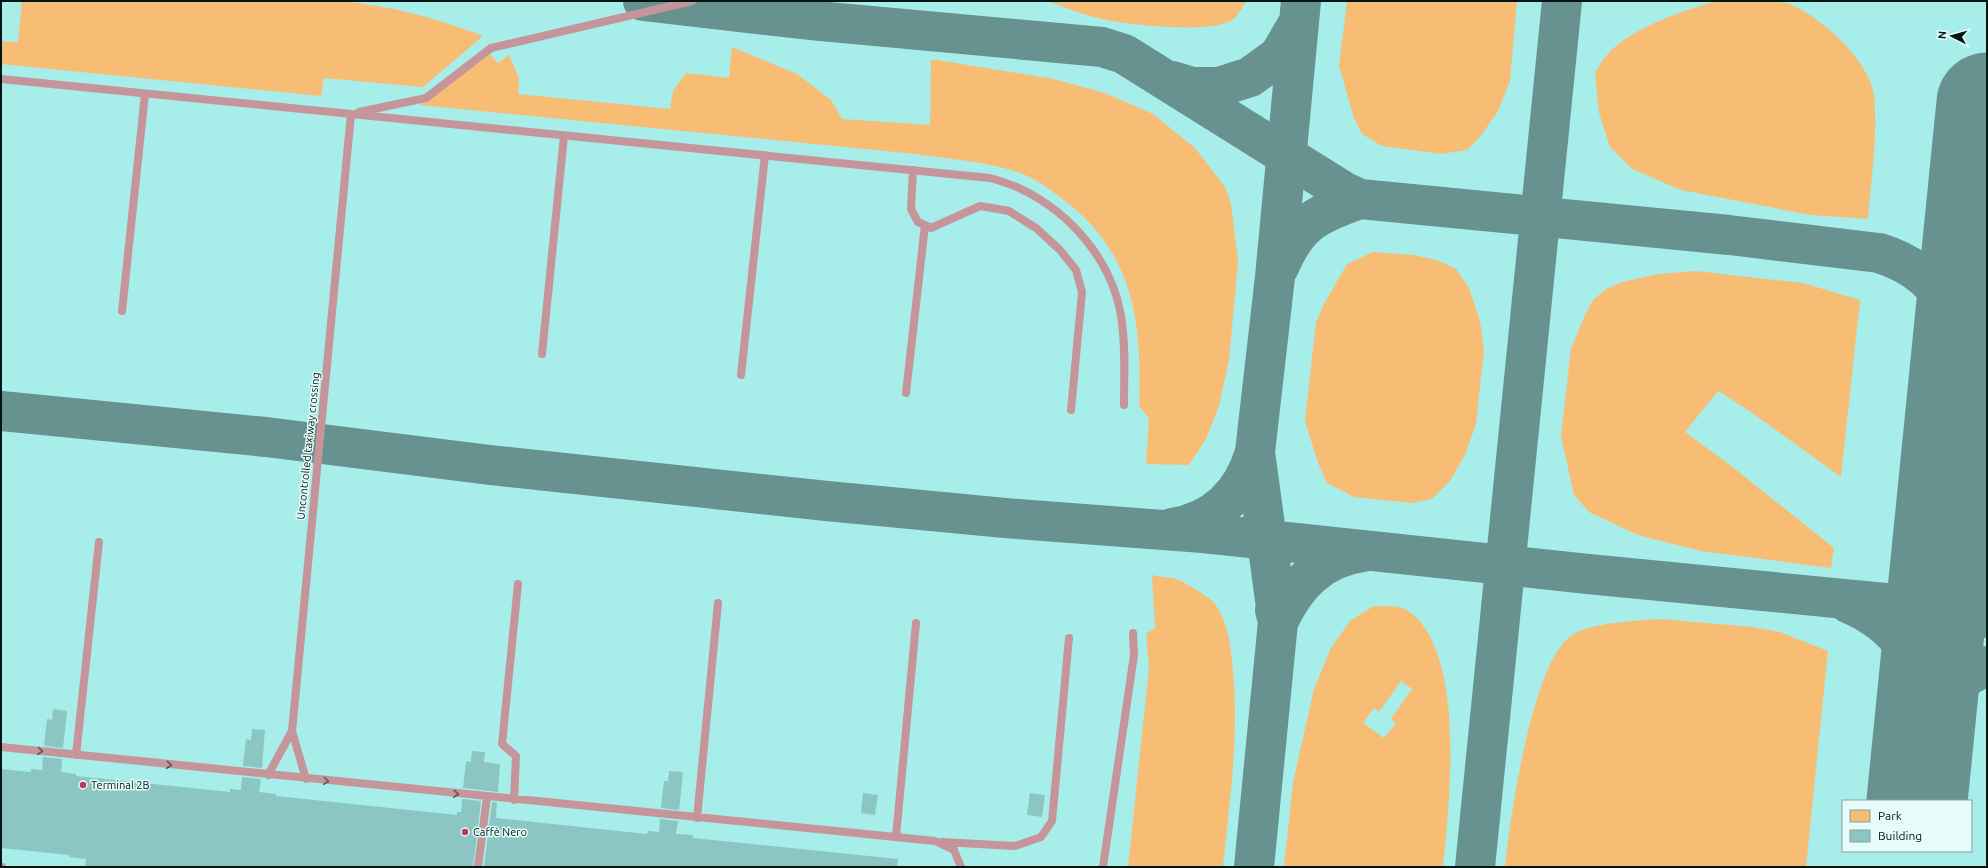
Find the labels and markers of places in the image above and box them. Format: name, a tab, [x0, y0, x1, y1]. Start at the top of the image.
place label: Terminal 2B	[91, 779, 150, 791]
marker: Terminal 2B	[78, 780, 88, 790]
place label: Caffè Nero	[473, 826, 527, 838]
marker: Caffè Nero	[460, 827, 470, 837]

